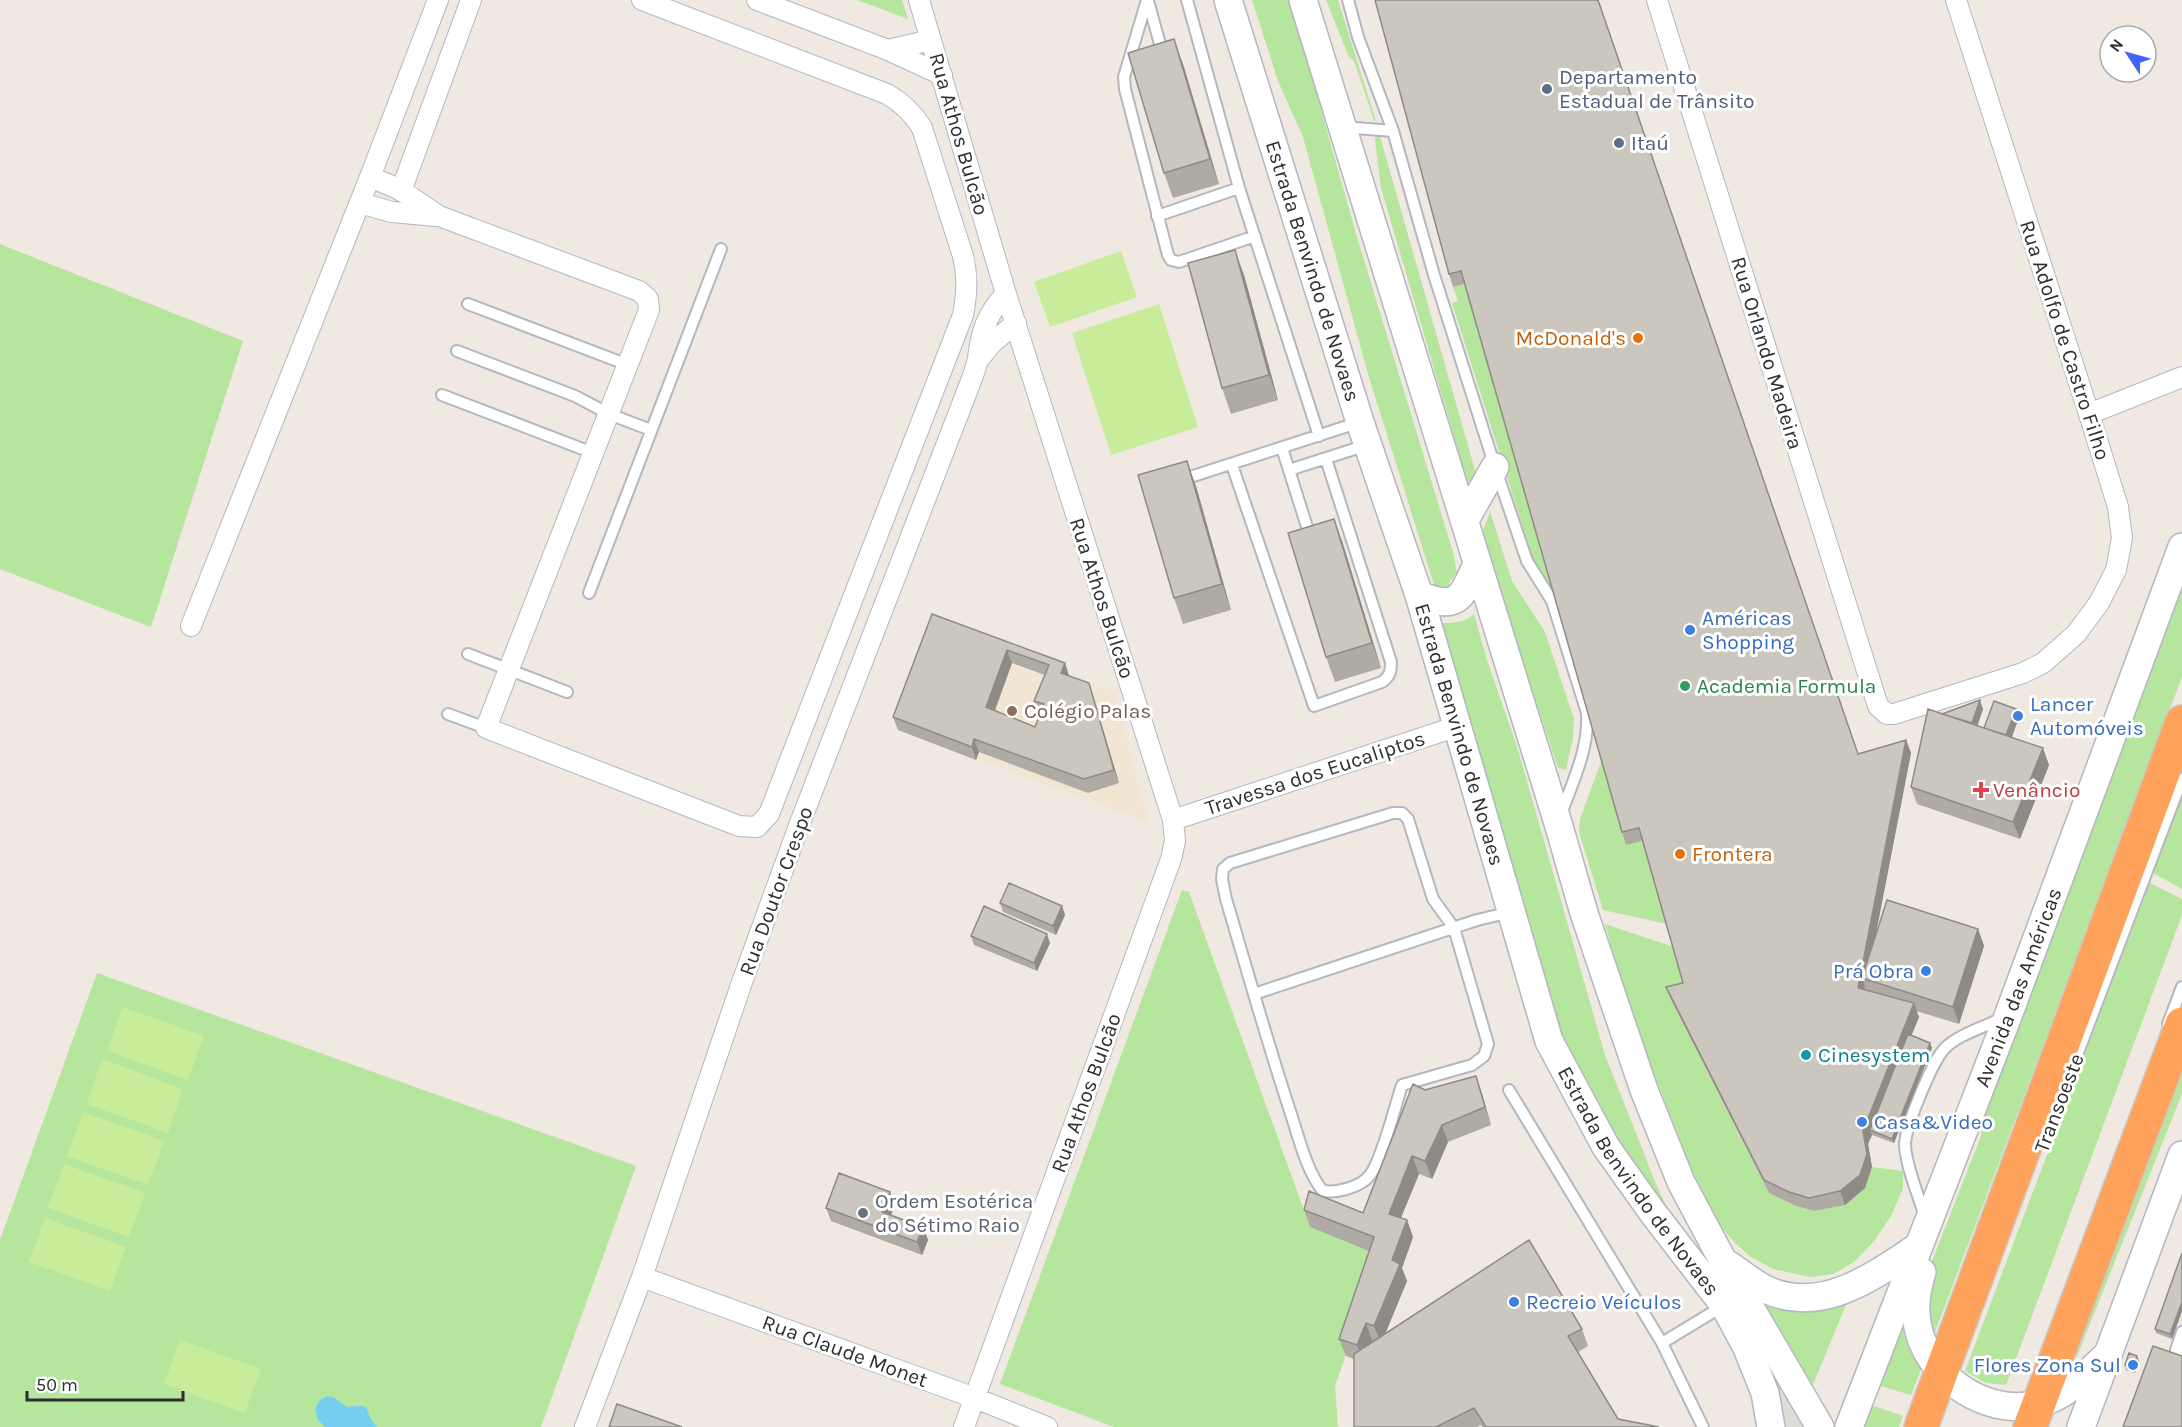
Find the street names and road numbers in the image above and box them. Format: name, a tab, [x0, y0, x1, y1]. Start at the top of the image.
street label: Rua Athos Bulcão	[924, 50, 994, 218]
street label: Estrada Benvindo de Novaes	[1261, 138, 1365, 404]
street label: Rua Adolfo de Castro Filho	[2015, 217, 2115, 463]
street label: Rua Orlando Madeira	[1726, 254, 1808, 452]
street label: Rua Athos Bulcão	[1065, 515, 1139, 681]
street label: Estrada Benvindo de Novaes	[1410, 600, 1509, 868]
street label: Travessa dos Eucaliptos	[1202, 726, 1428, 820]
street label: Rua Doutor Crespo	[734, 803, 818, 979]
street label: Avenida das Américas	[1970, 885, 2066, 1090]
street label: Rua Athos Bulcão	[1046, 1010, 1126, 1176]
street label: Transoeste	[2029, 1050, 2089, 1156]
street label: Estrada Benvindo de Novaes	[1553, 1062, 1724, 1300]
street label: Rua Claude Monet	[759, 1310, 931, 1392]

